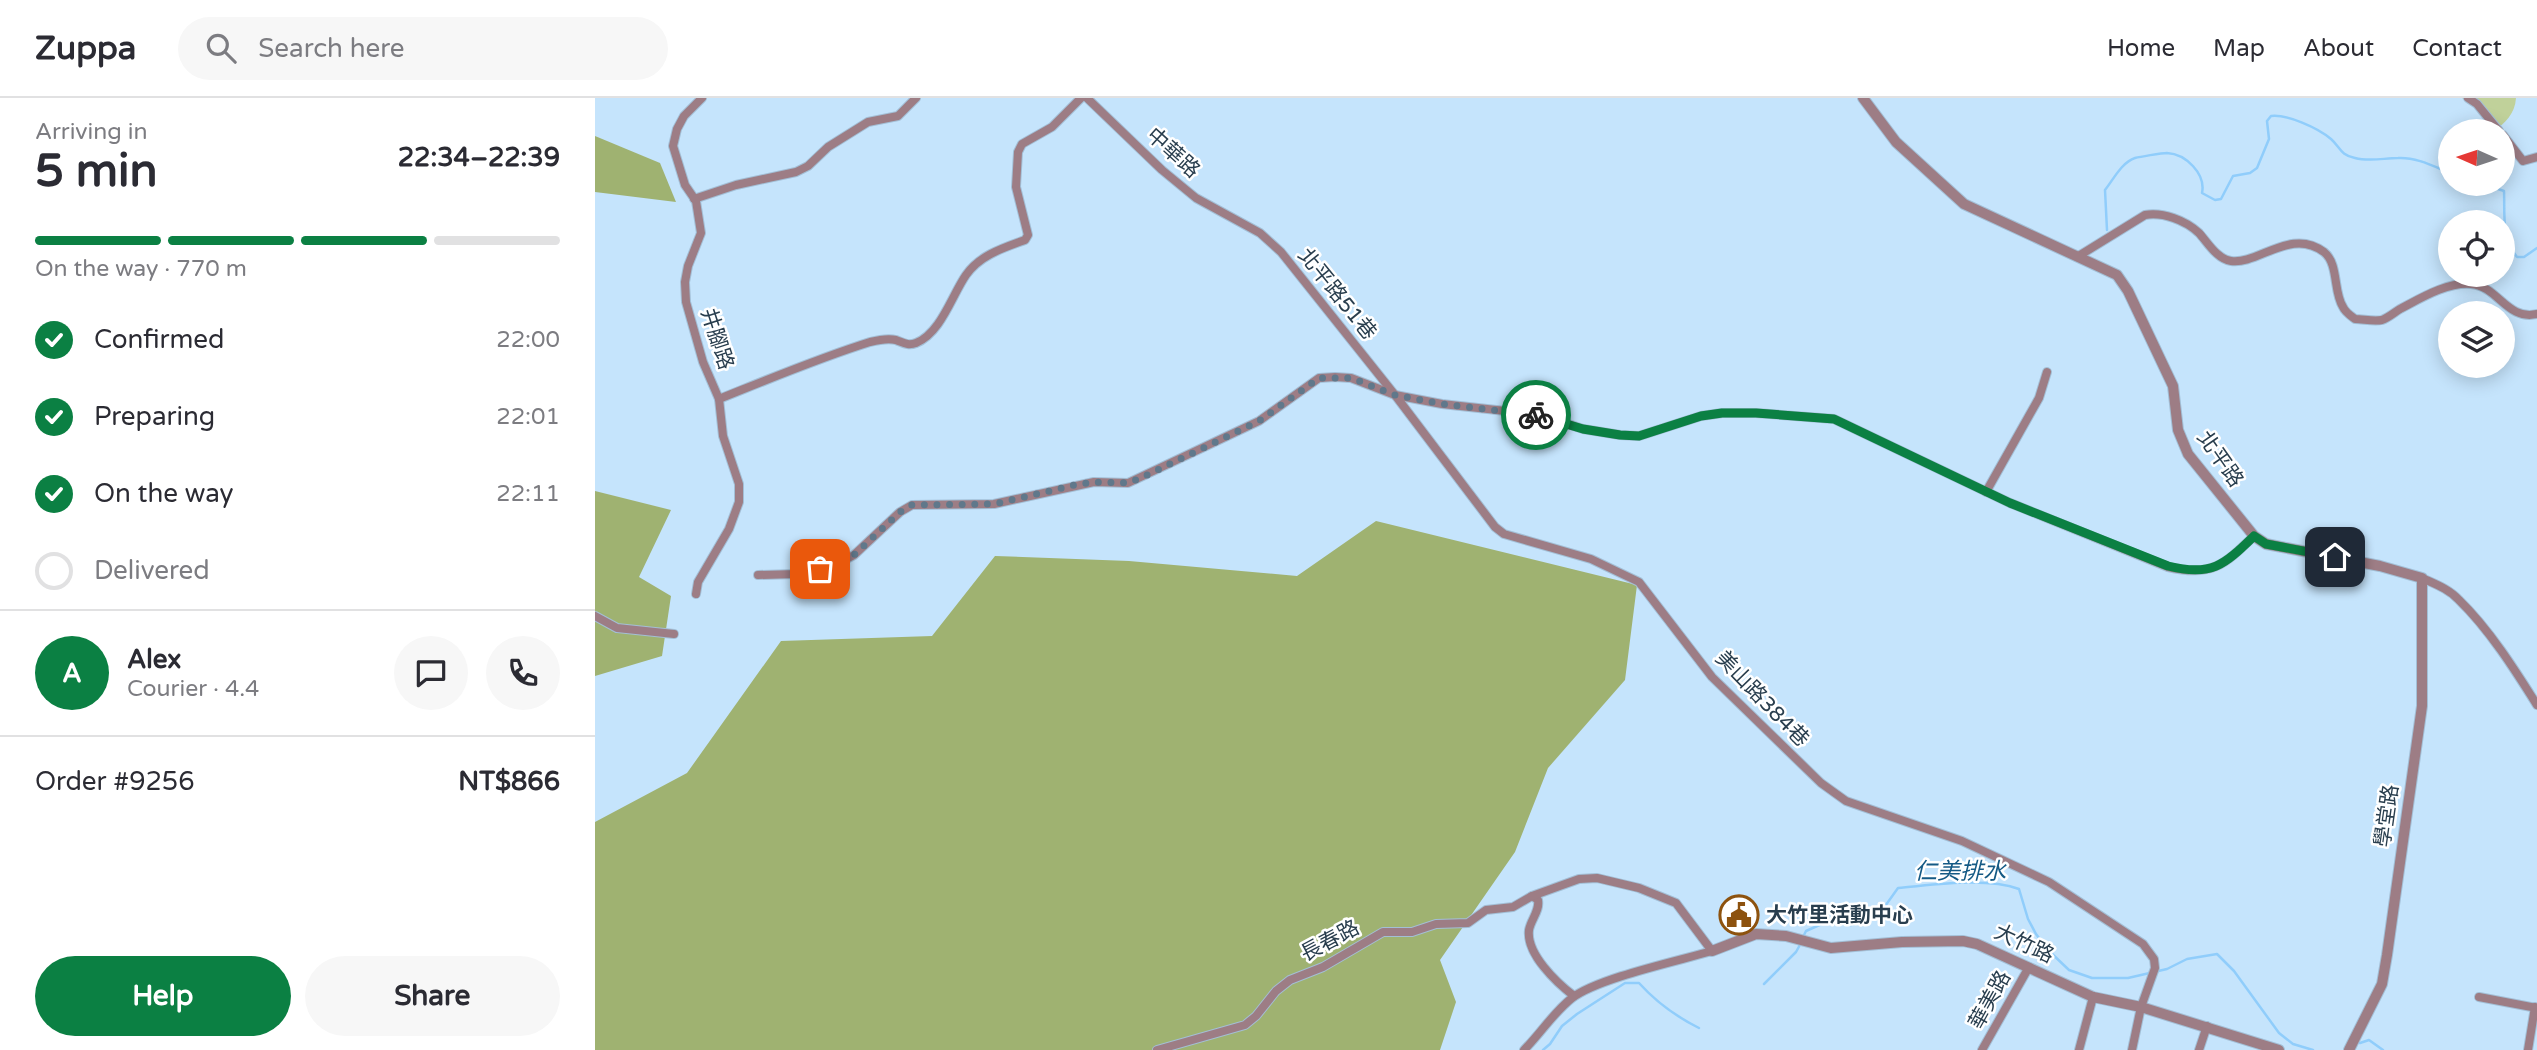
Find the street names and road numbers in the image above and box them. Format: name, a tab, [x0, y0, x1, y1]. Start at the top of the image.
street label: 中華路	[1141, 123, 1205, 183]
street label: 北平路51巷	[1293, 243, 1381, 345]
street label: 井腳路	[695, 305, 739, 373]
street label: 北平路	[2192, 426, 2248, 492]
street label: 美山路384巷	[1710, 646, 1814, 752]
street label: 學堂路	[2370, 783, 2404, 849]
street label: 長春路	[1296, 915, 1364, 967]
street label: 大竹路	[1990, 919, 2058, 969]
street label: 華美路	[1964, 966, 2016, 1034]

